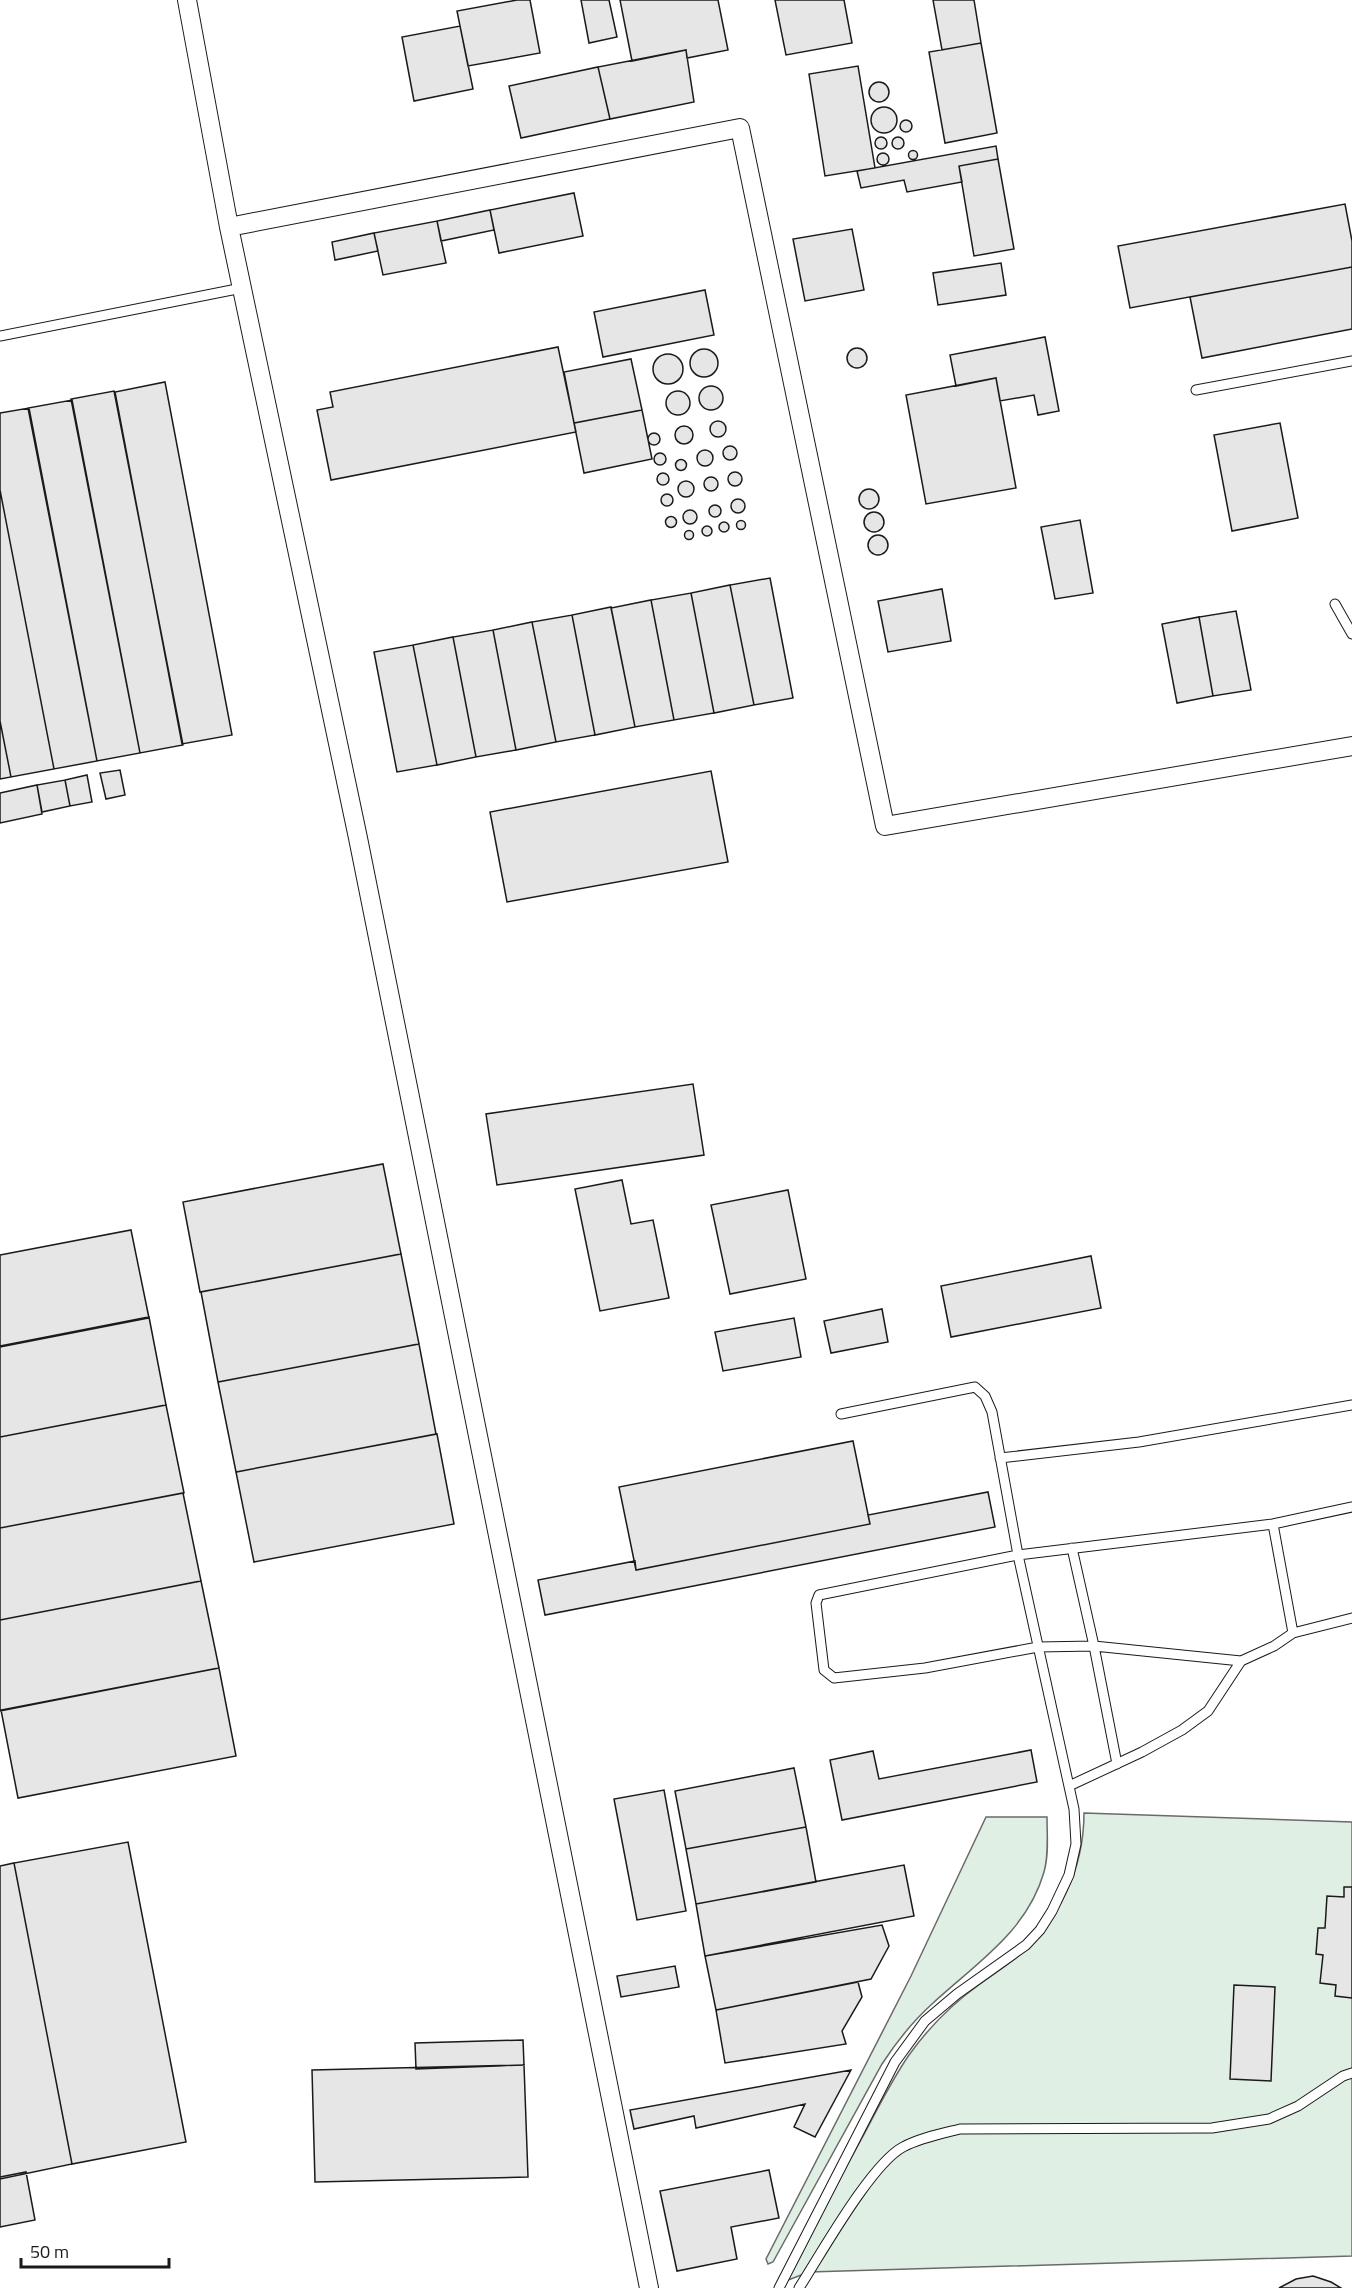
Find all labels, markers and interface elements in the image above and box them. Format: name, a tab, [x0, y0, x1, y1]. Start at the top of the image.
scale bar	[21, 2231, 170, 2269]
text: 50 m	[30, 2238, 69, 2265]

